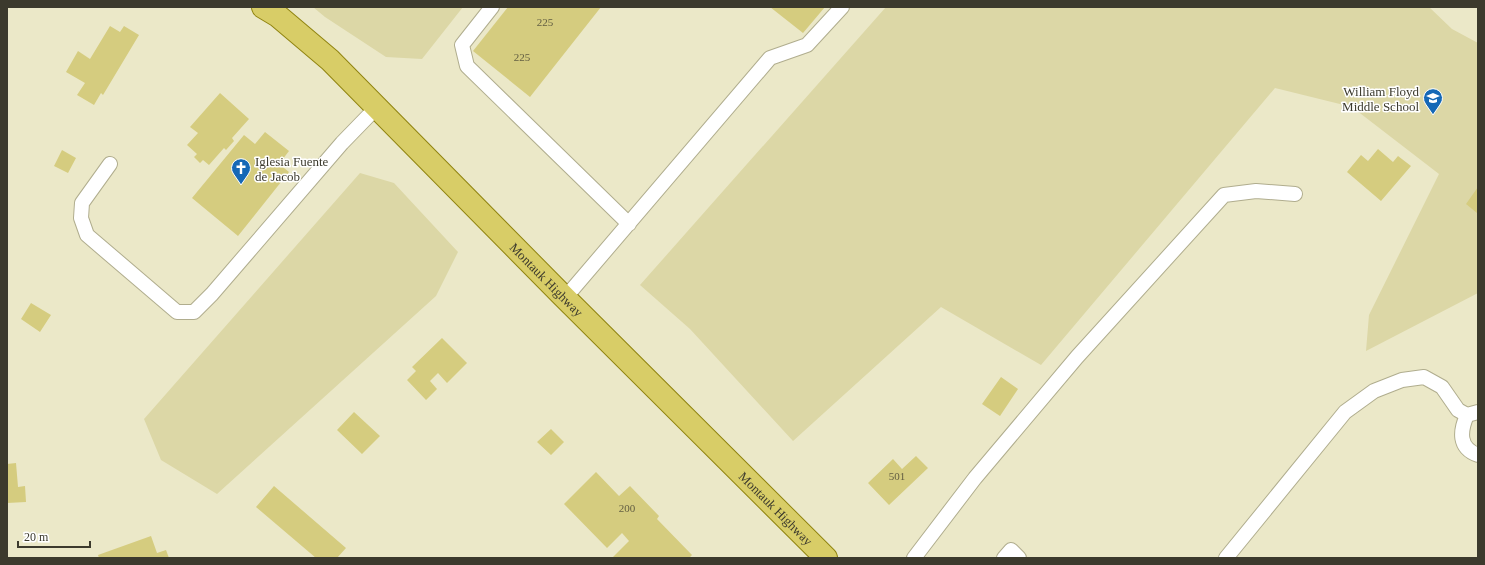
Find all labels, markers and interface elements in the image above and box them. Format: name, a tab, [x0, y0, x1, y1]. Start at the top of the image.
house number: 225	[537, 16, 554, 28]
house number: 225	[514, 51, 531, 63]
place label: William Floyd Middle School	[1342, 84, 1419, 114]
school or university icon: William Floyd Middle School	[1422, 87, 1444, 115]
place label: Iglesia Fuente de Jacob	[255, 154, 329, 184]
church icon: Iglesia Fuente de Jacob	[230, 157, 252, 185]
street label: Montauk Highway	[507, 240, 587, 320]
street label: Montauk Highway	[736, 469, 816, 549]
house number: 501	[889, 470, 905, 482]
house number: 200	[619, 502, 636, 514]
scale bar	[18, 523, 90, 549]
text: 20 m	[24, 530, 49, 544]

